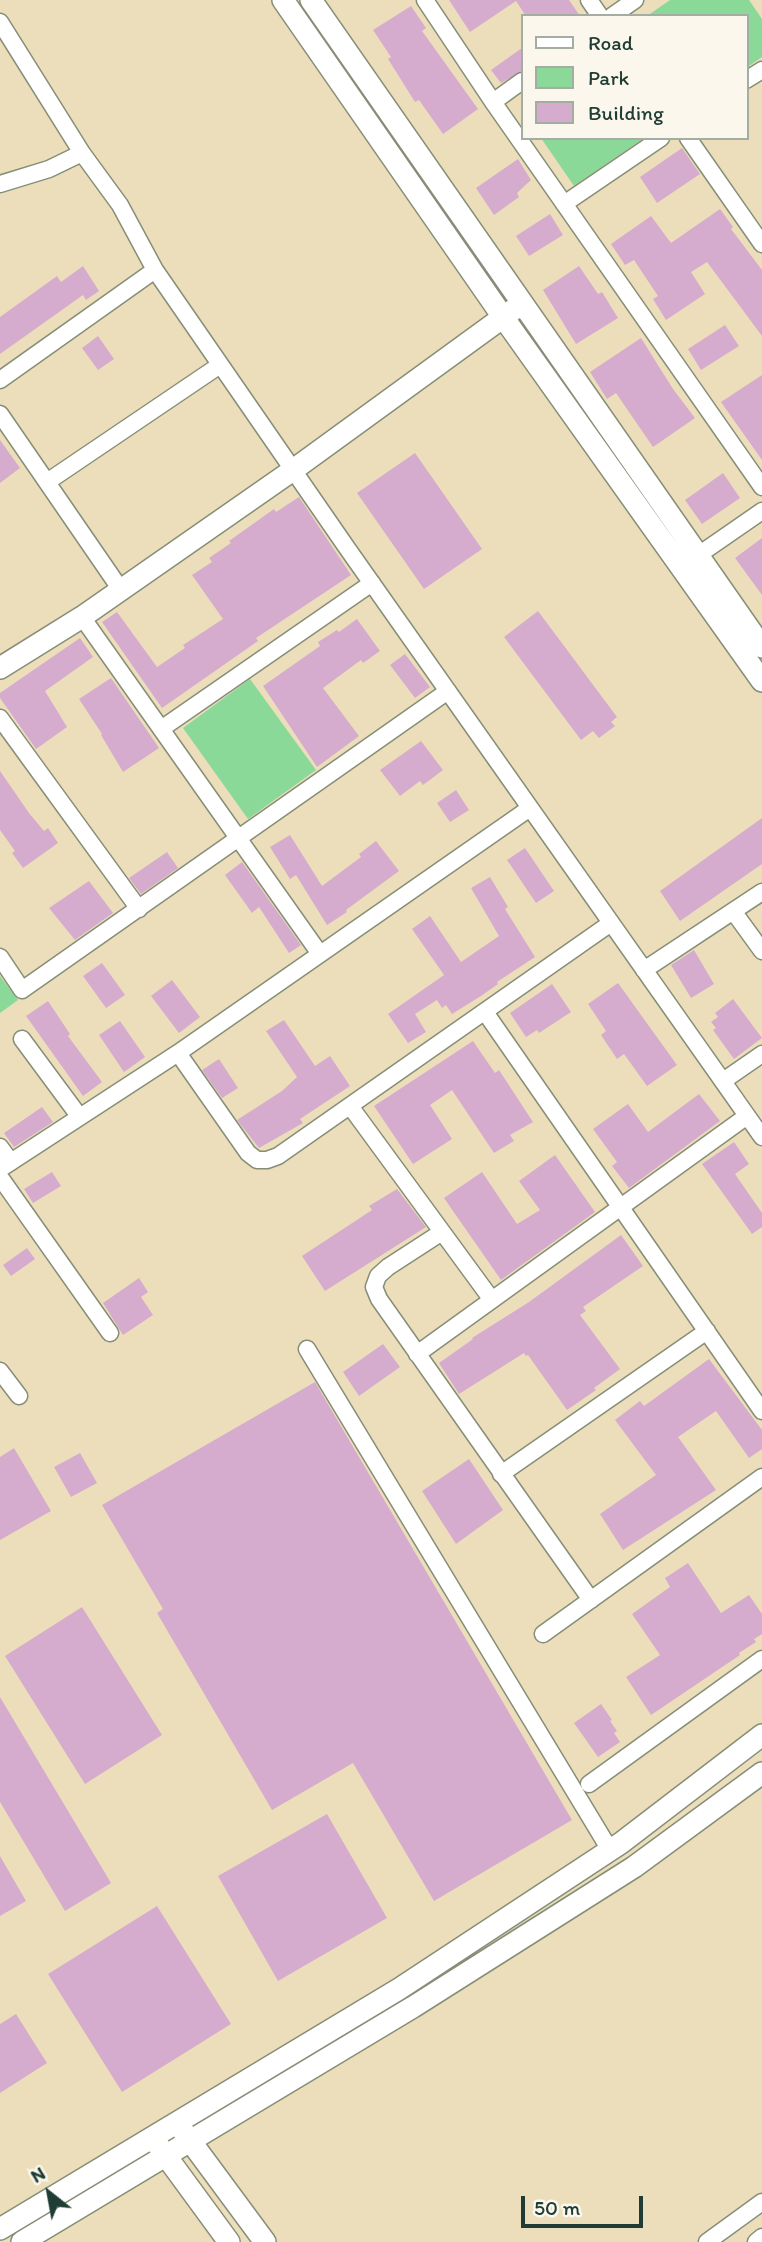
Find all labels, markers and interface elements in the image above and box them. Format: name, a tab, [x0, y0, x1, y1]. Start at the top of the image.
legend	[520, 14, 748, 140]
text: Road	[588, 30, 633, 55]
text: Park	[588, 65, 629, 90]
text: Building	[588, 100, 664, 125]
north arrow	[14, 2158, 84, 2228]
text: N	[26, 2161, 49, 2188]
scale bar	[524, 2182, 646, 2226]
text: 50 m	[534, 2195, 580, 2220]

